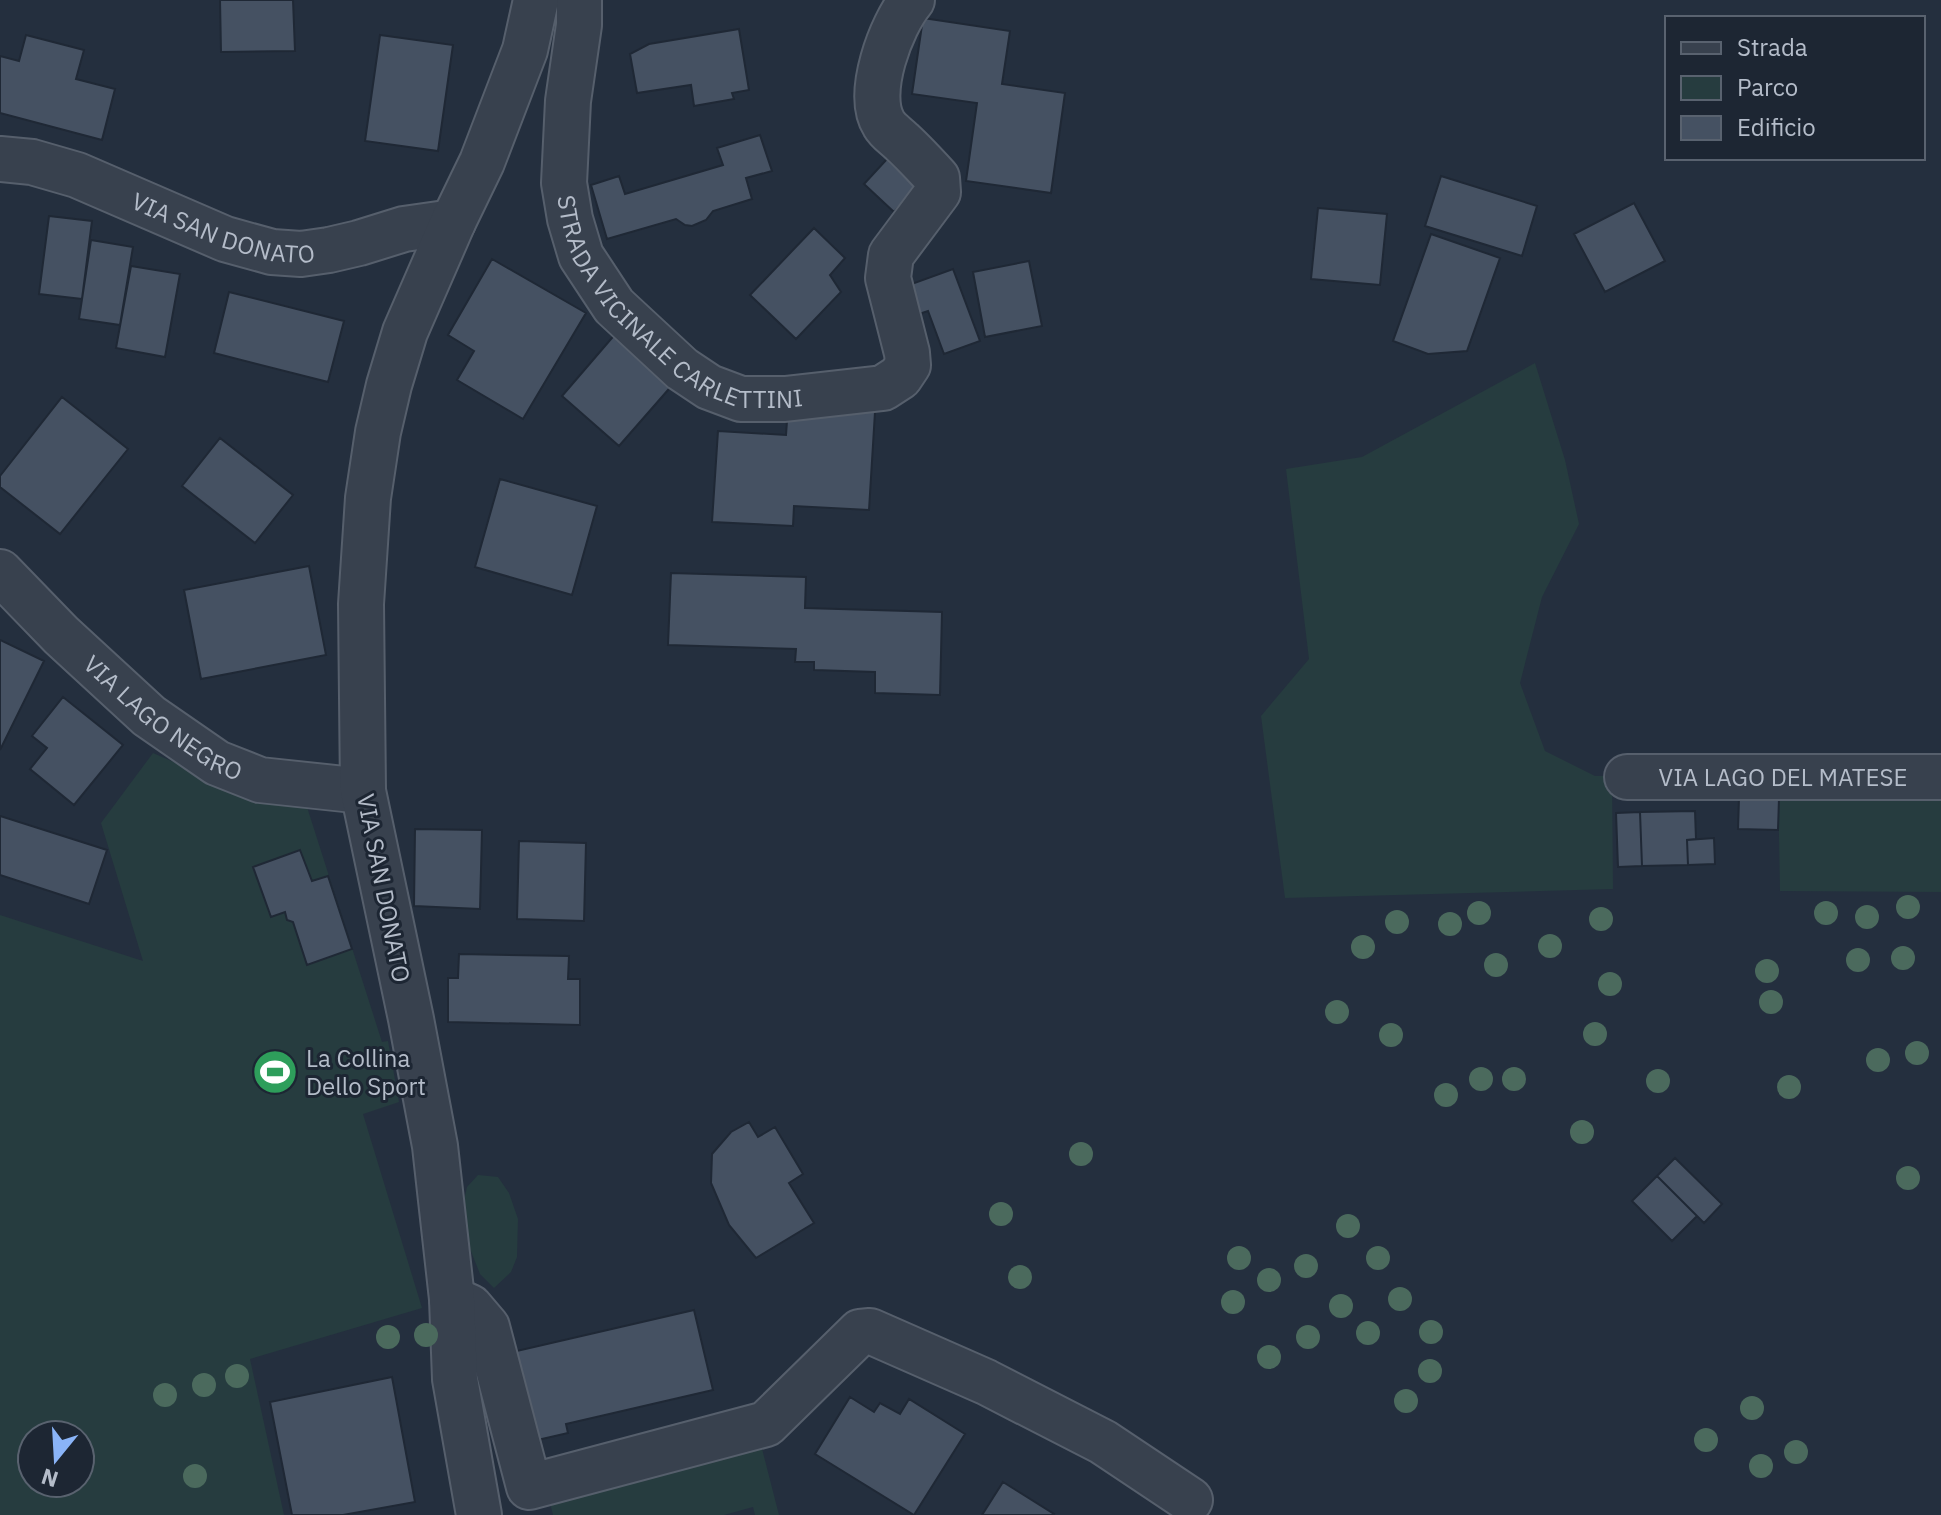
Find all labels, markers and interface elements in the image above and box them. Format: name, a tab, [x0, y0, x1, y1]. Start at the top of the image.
legend	[1665, 16, 1925, 160]
text: Strada	[1737, 31, 1808, 63]
text: Parco	[1737, 71, 1798, 103]
text: Edificio	[1737, 111, 1816, 143]
street label: VIA SAN DONATO	[127, 185, 317, 270]
street label: STRADA VICINALE CARLETTINI	[550, 193, 804, 415]
street label: VIA LAGO NEGRO	[77, 648, 247, 787]
street label: VIA LAGO DEL MATESE	[1659, 761, 1908, 793]
street label: VIA SAN DONATO	[350, 791, 418, 985]
place label: La Collina Dello Sport	[306, 1042, 426, 1102]
sports icon: La Collina Dello Sport	[251, 1048, 299, 1096]
north arrow	[16, 1419, 96, 1499]
text: N	[38, 1462, 62, 1495]

